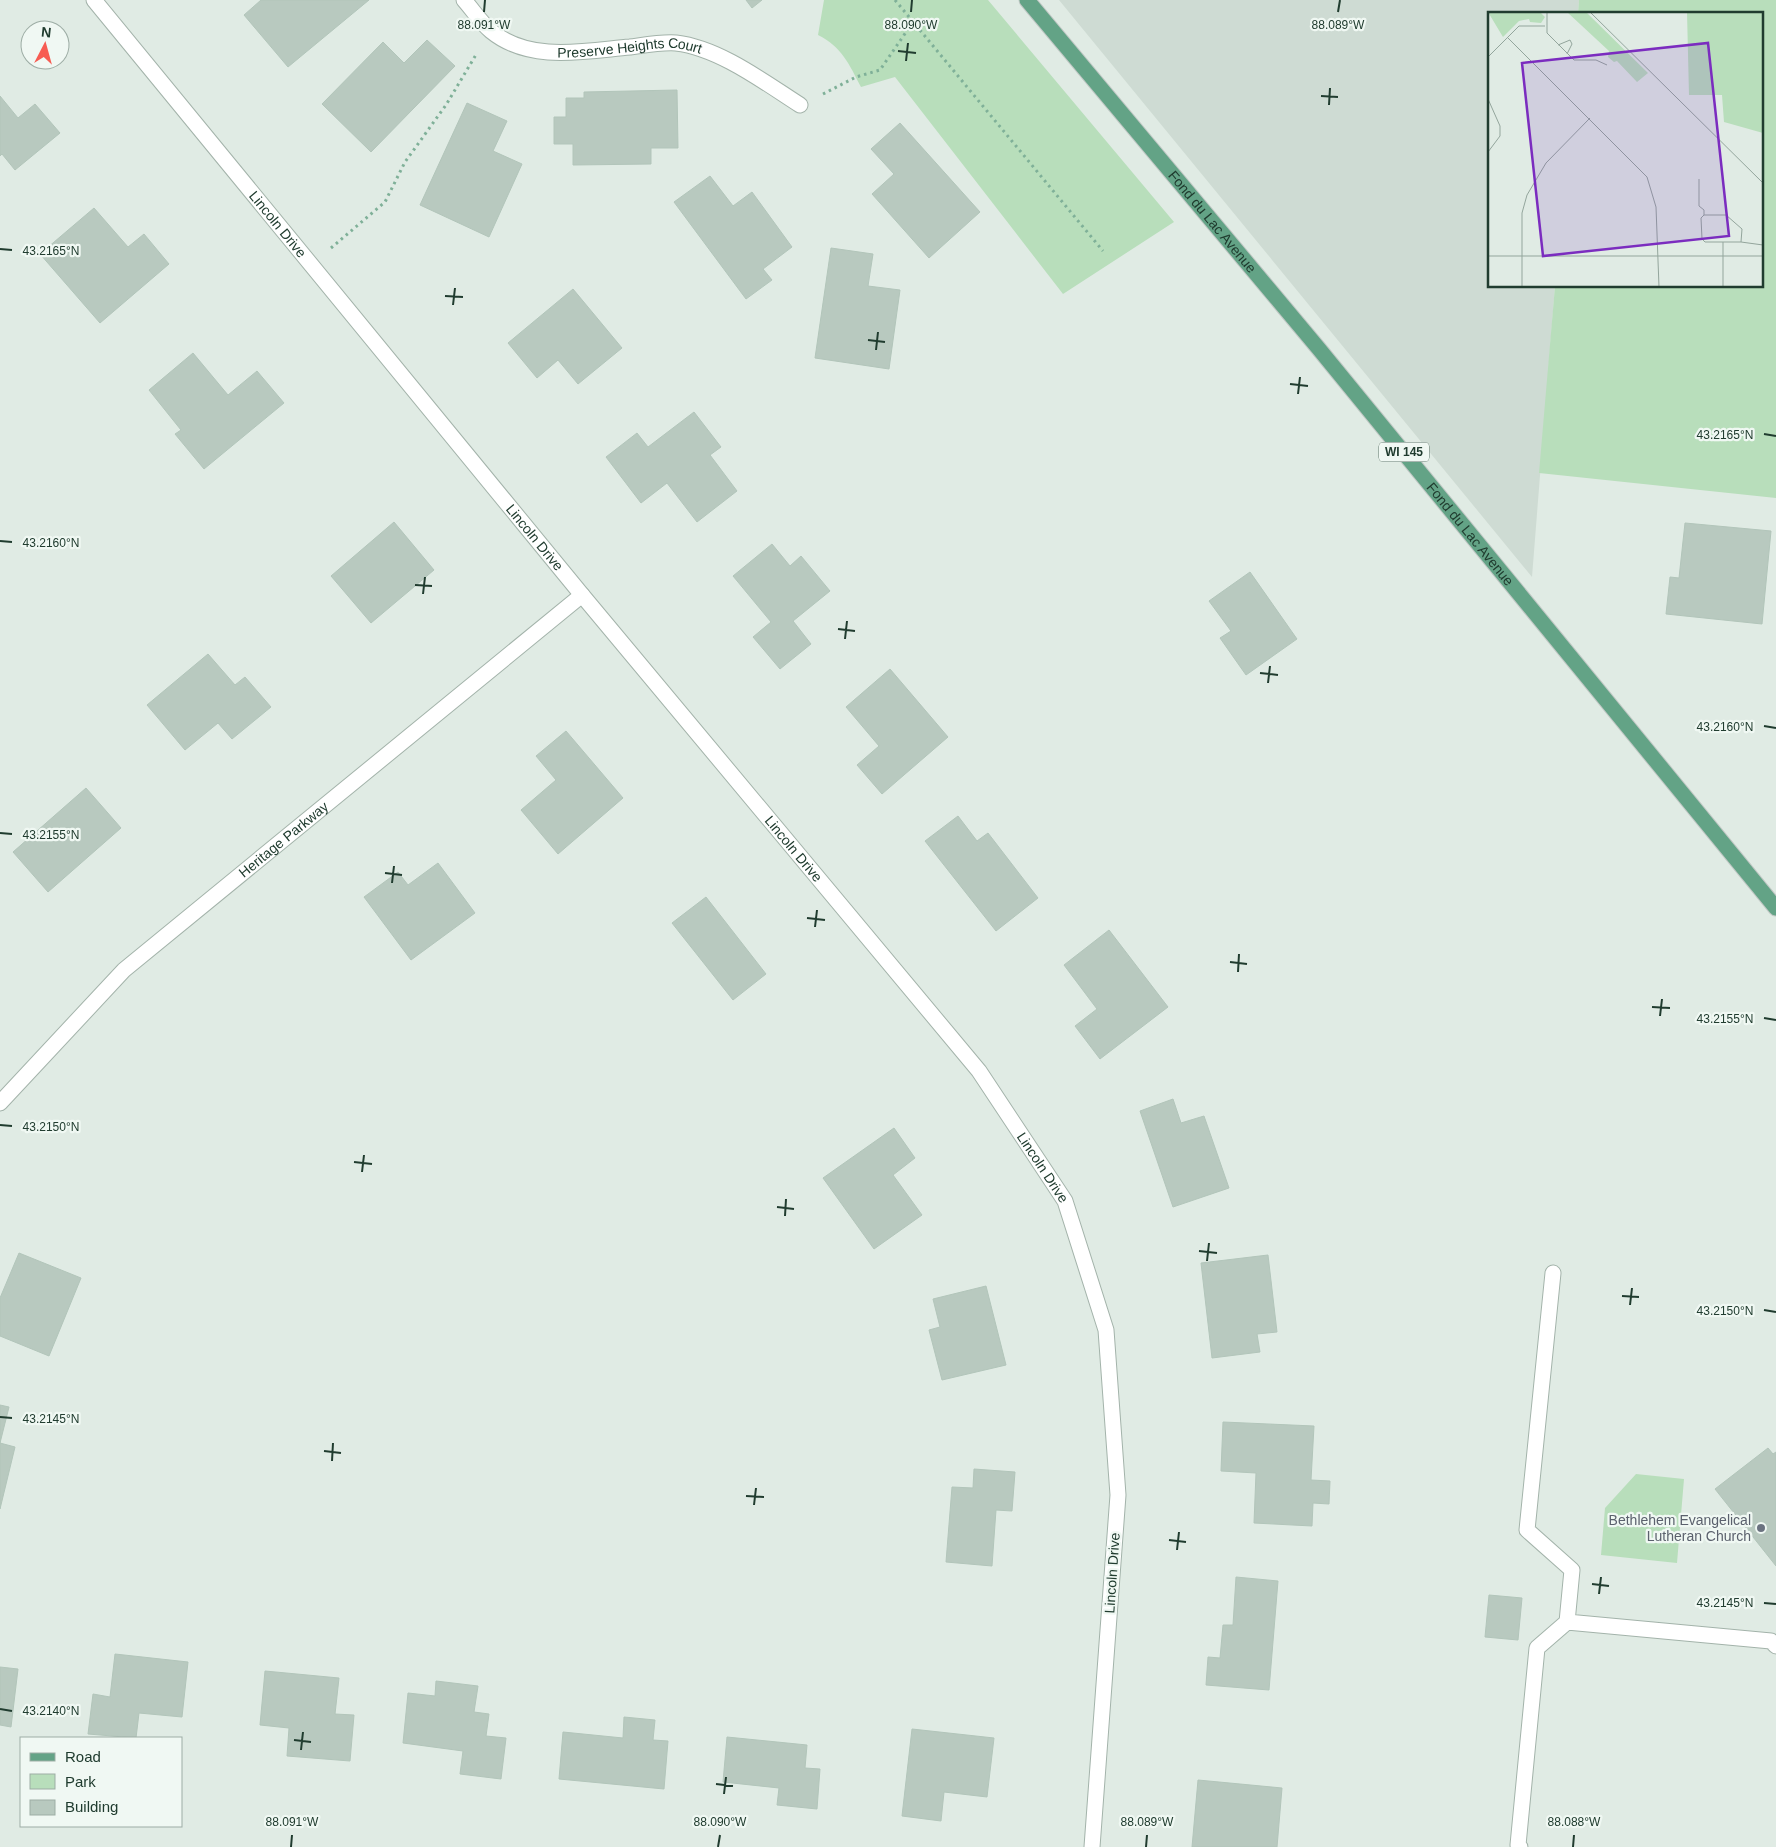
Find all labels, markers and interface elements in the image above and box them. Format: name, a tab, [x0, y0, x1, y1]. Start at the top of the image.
inset map	[1488, 12, 1764, 288]
text: 88.091°W	[458, 18, 511, 32]
text: 88.090°W	[885, 18, 938, 32]
text: 88.089°W	[1312, 18, 1365, 32]
north arrow	[20, 20, 70, 70]
text: N	[40, 24, 52, 41]
street label: Preserve Heights Court	[557, 35, 704, 61]
street label: Fond du Lac Avenue	[1165, 167, 1260, 276]
street label: Lincoln Drive	[246, 188, 310, 261]
text: 43.2165°N	[23, 244, 79, 258]
text: 43.2165°N	[1697, 428, 1753, 442]
road number: WI 145	[1379, 442, 1429, 462]
street label: Fond du Lac Avenue	[1423, 479, 1517, 589]
street label: Lincoln Drive	[503, 501, 567, 574]
text: 43.2160°N	[23, 536, 79, 550]
text: 43.2160°N	[1697, 720, 1753, 734]
street label: Heritage Parkway	[236, 798, 331, 881]
street label: Lincoln Drive	[762, 813, 826, 885]
text: 43.2155°N	[23, 828, 79, 842]
text: 43.2155°N	[1697, 1012, 1753, 1026]
text: 43.2150°N	[23, 1120, 79, 1134]
street label: Lincoln Drive	[1014, 1129, 1072, 1206]
text: 43.2150°N	[1697, 1304, 1753, 1318]
text: 43.2145°N	[23, 1412, 79, 1426]
place label: Bethlehem Evangelical Lutheran Church	[1609, 1512, 1751, 1544]
marker: Bethlehem Evangelical Lutheran Church	[1755, 1522, 1767, 1534]
street label: Lincoln Drive	[1101, 1532, 1123, 1614]
text: 43.2145°N	[1697, 1596, 1753, 1610]
text: 43.2140°N	[23, 1704, 79, 1718]
legend	[20, 1737, 182, 1827]
text: Road	[65, 1748, 101, 1765]
text: Park	[65, 1773, 96, 1790]
text: Building	[65, 1798, 118, 1815]
text: 88.091°W	[266, 1815, 319, 1829]
text: 88.090°W	[694, 1815, 747, 1829]
text: 88.089°W	[1121, 1815, 1174, 1829]
text: 88.088°W	[1548, 1815, 1601, 1829]

